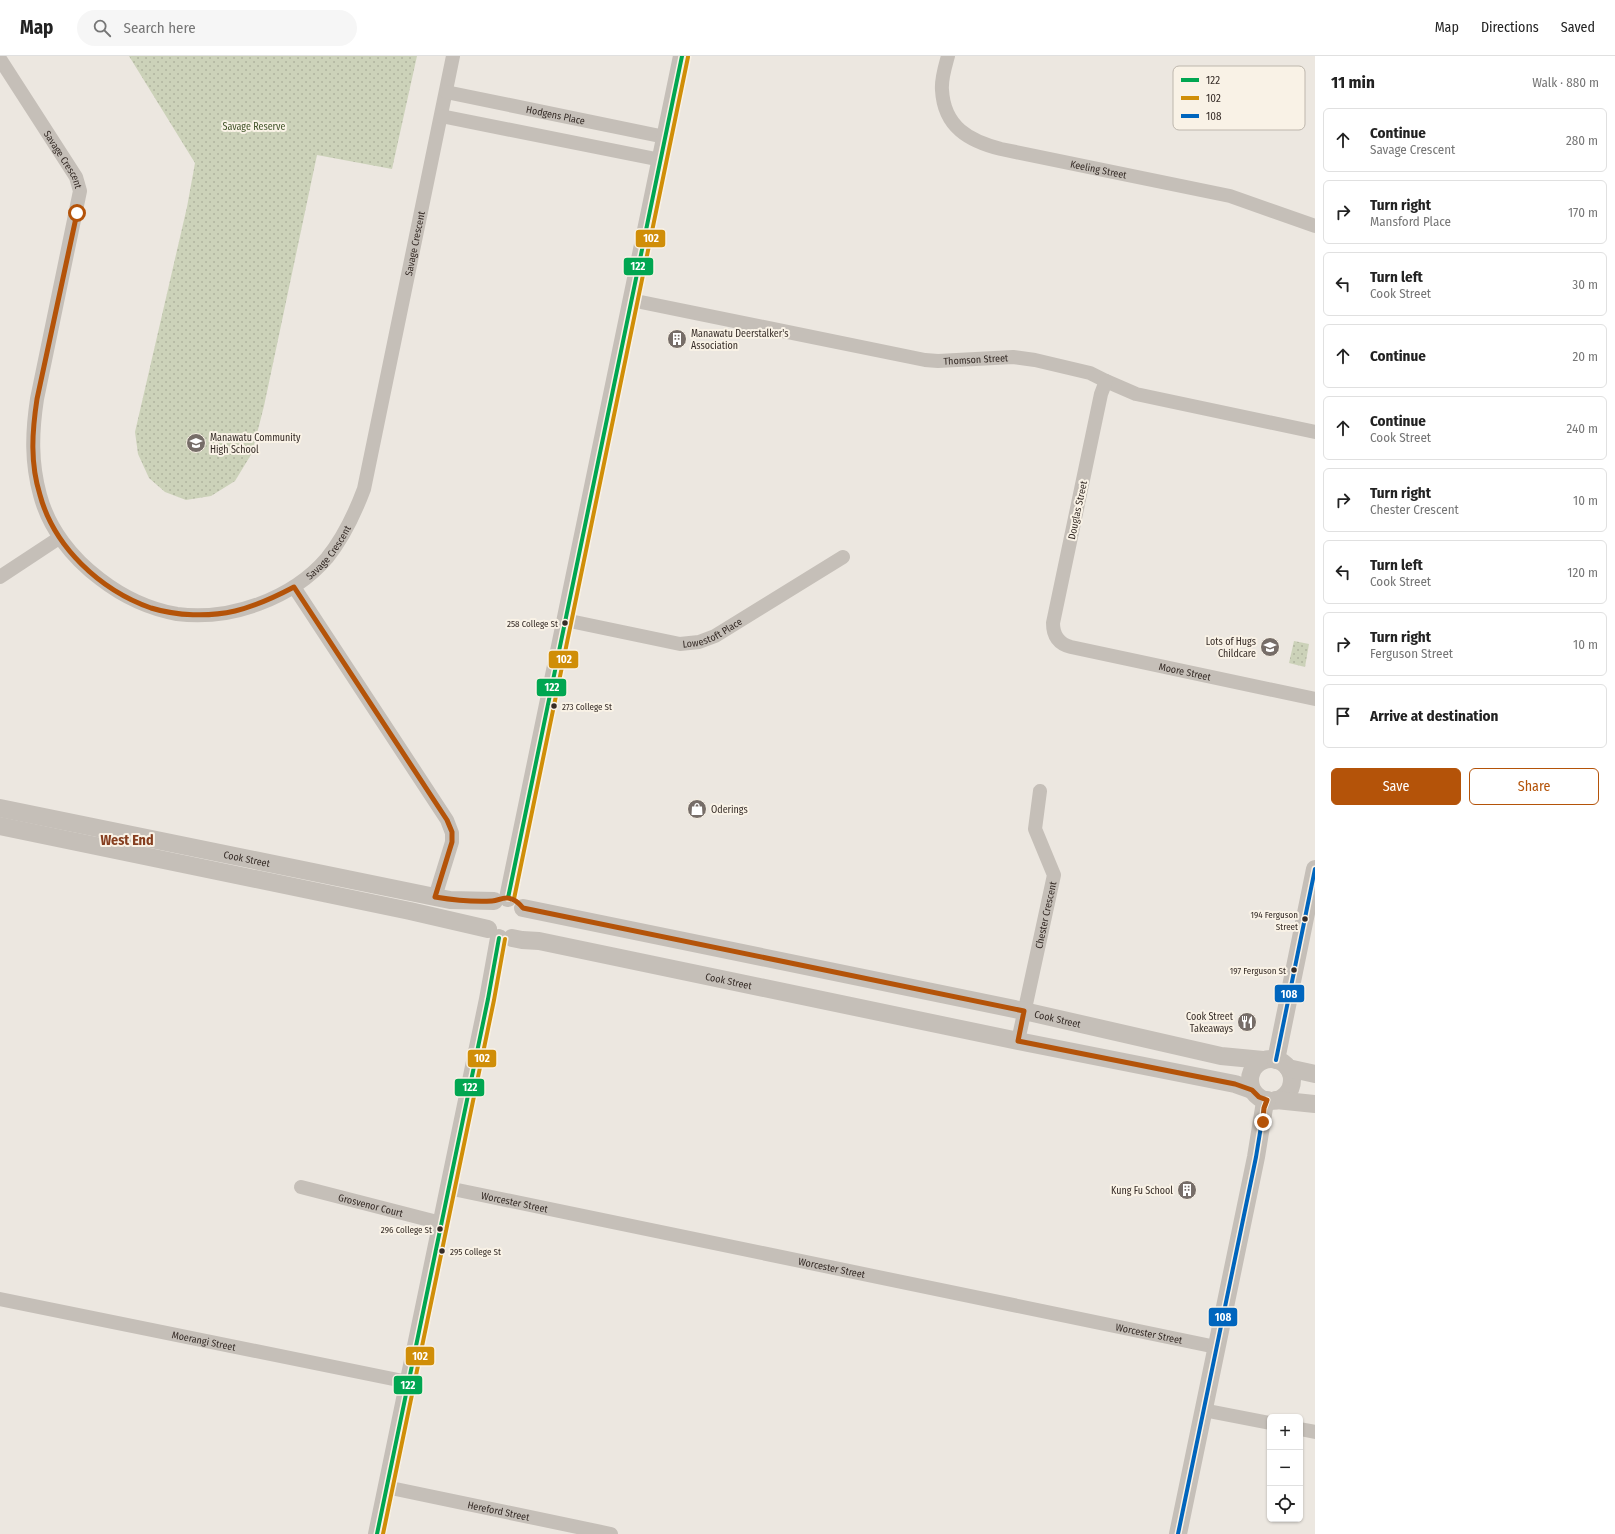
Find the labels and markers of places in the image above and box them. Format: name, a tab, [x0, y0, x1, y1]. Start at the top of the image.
building icon: Manawatu Deerstalker's Association	[666, 328, 688, 350]
place label: Manawatu Deerstalker's Association	[691, 328, 788, 352]
school or university icon: Manawatu Community High School	[185, 432, 207, 454]
place label: Manawatu Community High School	[210, 432, 301, 456]
marker: 258 College St	[560, 618, 570, 628]
place label: 258 College St	[507, 619, 558, 629]
place label: Lots of Hugs Childcare	[1206, 636, 1256, 660]
school or university icon: Lots of Hugs Childcare	[1259, 636, 1281, 658]
marker: 273 College St	[549, 701, 559, 711]
place label: 273 College St	[562, 702, 612, 712]
shop icon: Oderings	[686, 798, 708, 820]
place label: Oderings	[711, 804, 748, 816]
place label: 194 Ferguson Street	[1250, 910, 1298, 932]
marker: 194 Ferguson Street	[1300, 914, 1310, 924]
marker: 197 Ferguson St	[1289, 965, 1299, 975]
place label: 197 Ferguson St	[1230, 966, 1286, 976]
place label: Cook Street Takeaways	[1186, 1011, 1234, 1035]
restaurant icon: Cook Street Takeaways	[1236, 1011, 1258, 1033]
building icon: Kung Fu School	[1176, 1179, 1198, 1201]
place label: Kung Fu School	[1111, 1185, 1173, 1197]
marker: 296 College St	[435, 1224, 445, 1234]
place label: 296 College St	[381, 1225, 432, 1235]
marker: 295 College St	[437, 1246, 447, 1256]
place label: 295 College St	[450, 1247, 501, 1257]

